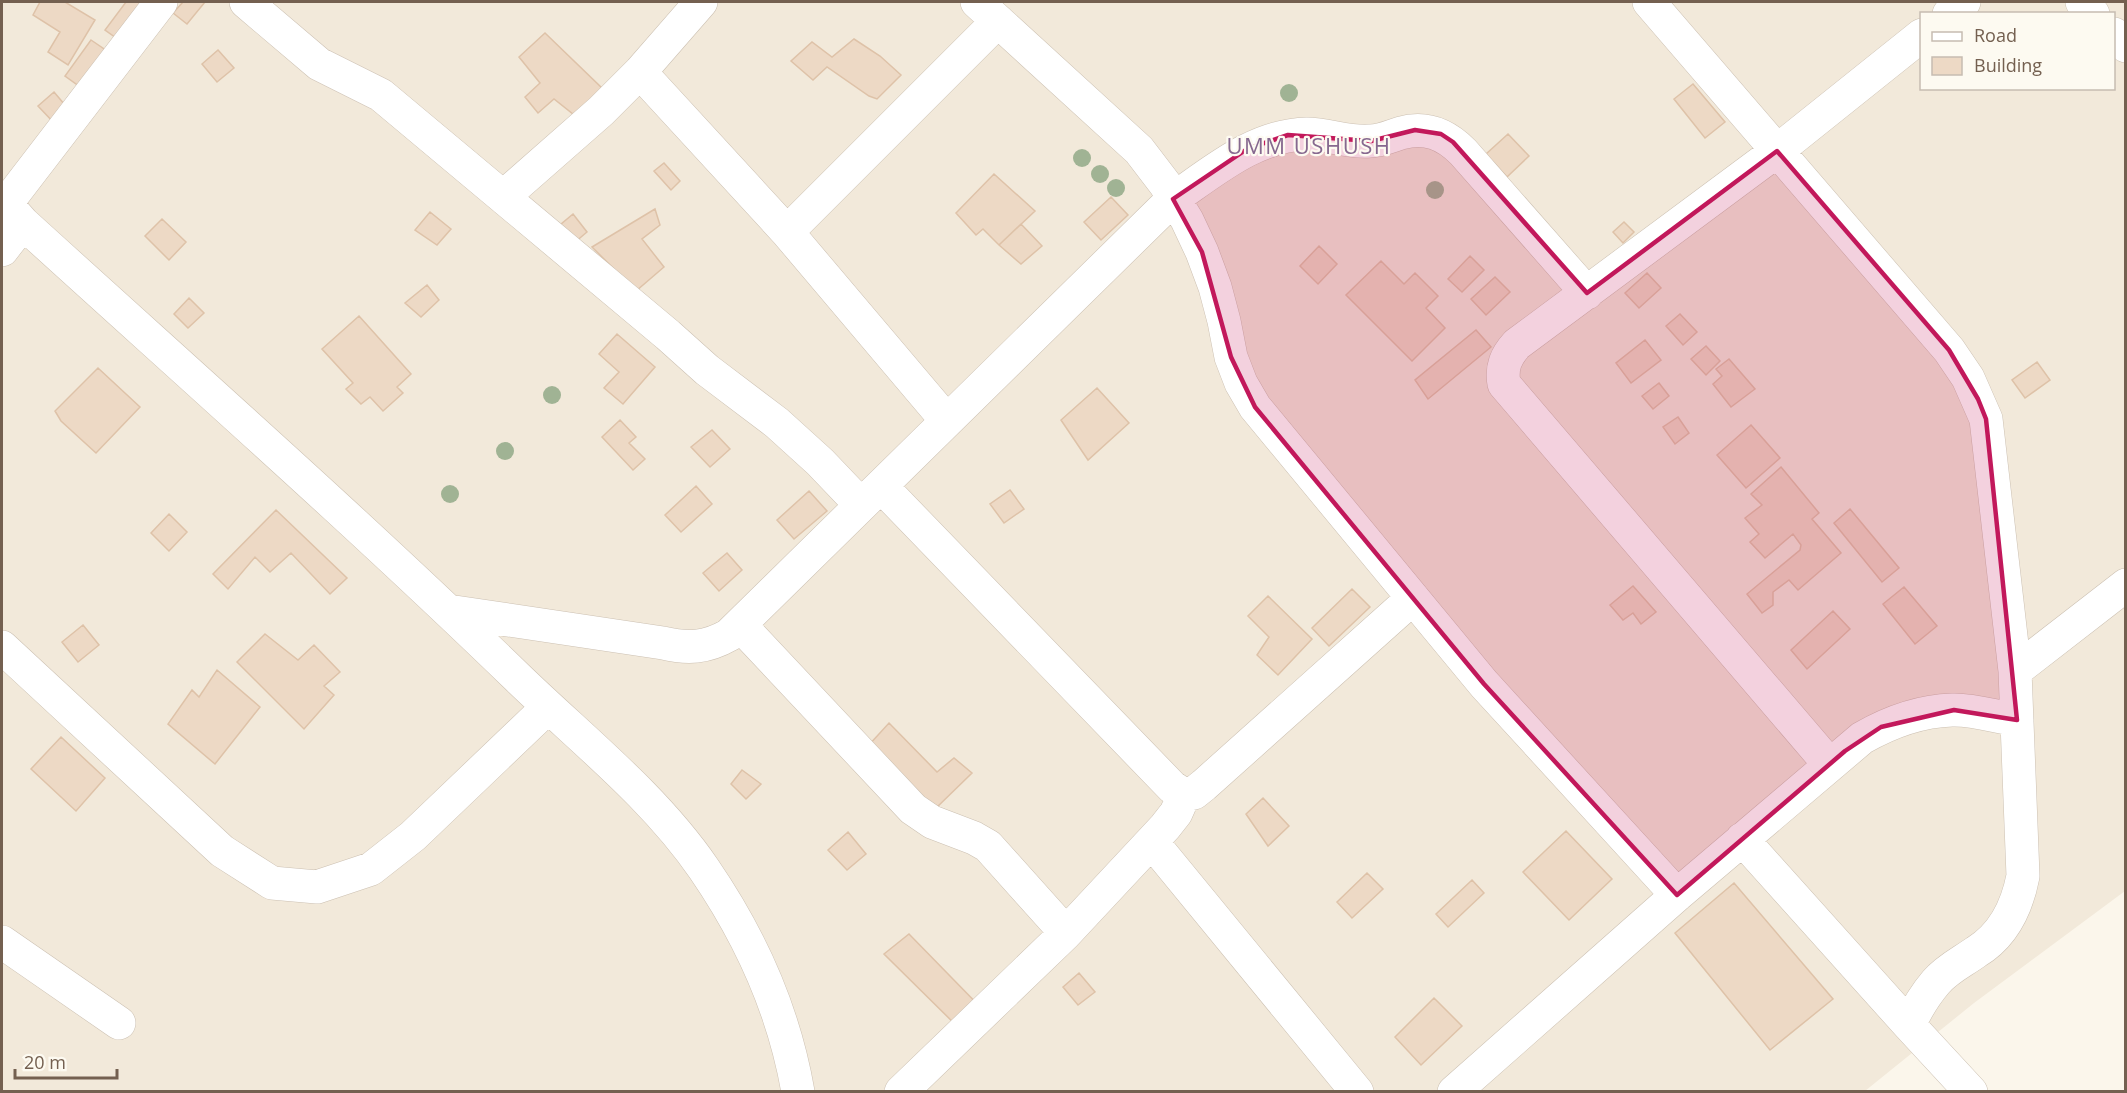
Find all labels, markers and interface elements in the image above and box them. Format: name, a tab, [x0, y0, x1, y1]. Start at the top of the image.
legend	[1920, 12, 2115, 90]
text: Road	[1974, 23, 2017, 47]
text: Building	[1974, 53, 2042, 77]
district label: UMM USHUSH	[1227, 130, 1391, 160]
scale bar	[15, 1042, 117, 1080]
text: 20 m	[24, 1050, 66, 1074]

